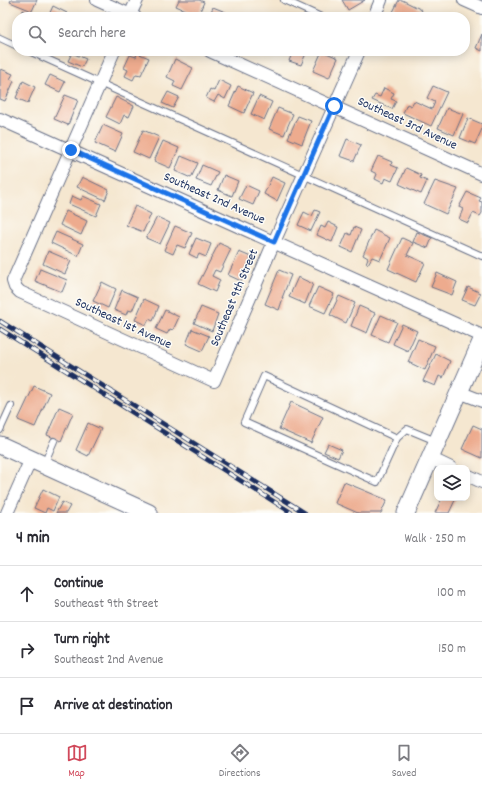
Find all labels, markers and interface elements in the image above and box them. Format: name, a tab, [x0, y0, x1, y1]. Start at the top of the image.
search box	[12, 12, 470, 56]
icon: search	[26, 23, 48, 45]
text: Search here	[58, 23, 126, 45]
street label: Southeast 3rd Avenue	[354, 93, 460, 156]
route start	[325, 97, 343, 115]
route end	[62, 141, 80, 159]
street label: Southeast 2nd Avenue	[160, 168, 268, 230]
street label: Southeast 9th Street	[206, 246, 264, 350]
street label: Southeast 1st Avenue	[72, 293, 175, 355]
map controls	[434, 465, 470, 501]
button: layers	[434, 465, 470, 501]
text: 4 min	[16, 527, 50, 551]
text: Walk · 250 m	[404, 530, 466, 549]
text: Continue	[54, 573, 103, 595]
icon: ahead	[16, 583, 38, 605]
text: 100 m	[437, 584, 466, 603]
text: Southeast 9th Street	[54, 595, 158, 614]
text: Turn right	[54, 629, 110, 651]
icon: right	[16, 639, 38, 661]
text: 150 m	[438, 640, 466, 659]
text: Southeast 2nd Avenue	[54, 651, 163, 670]
icon: arrive	[16, 695, 38, 717]
text: Arrive at destination	[54, 695, 172, 717]
tab: Map	[66, 742, 88, 782]
tab: Directions	[219, 742, 261, 782]
tab: Saved	[392, 742, 416, 782]

